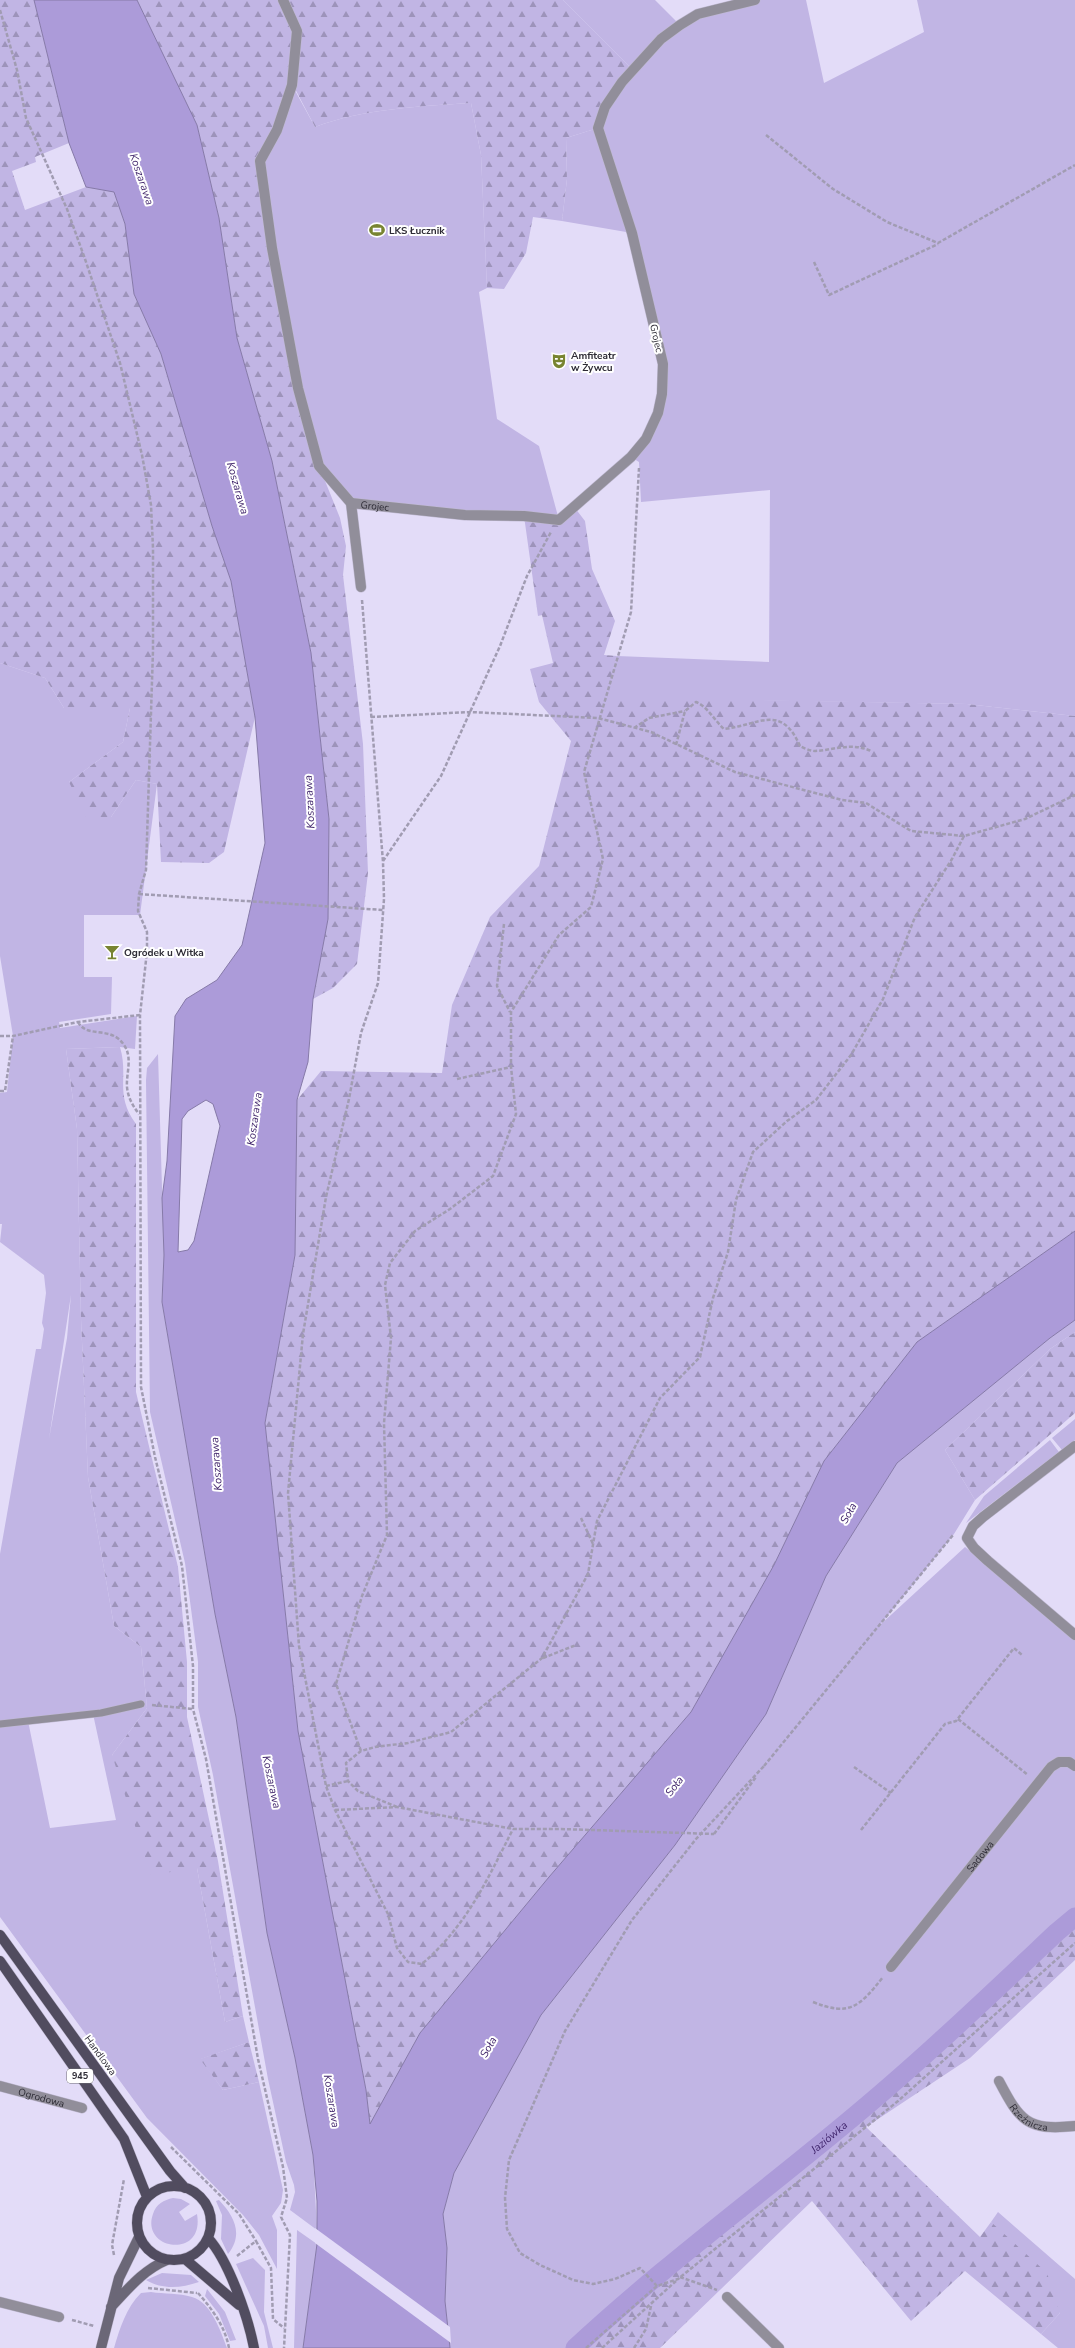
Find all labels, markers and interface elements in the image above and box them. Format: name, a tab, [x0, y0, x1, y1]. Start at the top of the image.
water label: Koszarawa	[126, 151, 157, 207]
sports icon: LKS Łucznik	[368, 221, 386, 239]
place label: LKS Łucznik	[389, 224, 445, 238]
street label: Grojec	[646, 323, 666, 354]
place label: Amfiteatr w Żywcu	[571, 349, 616, 375]
theatre icon: Amfiteatr w Żywcu	[550, 352, 568, 370]
water label: Koszarawa	[223, 460, 252, 516]
street label: Grojec	[360, 498, 390, 515]
water label: Koszarawa	[301, 775, 318, 829]
bar icon: Ogródek u Witka	[103, 943, 121, 961]
place label: Ogródek u Witka	[124, 946, 204, 960]
water label: Koszarawa	[243, 1091, 266, 1147]
water label: Koszarawa	[207, 1437, 226, 1491]
water label: Soła	[837, 1500, 860, 1526]
water label: Koszarawa	[259, 1754, 284, 1810]
water label: Soła	[662, 1773, 687, 1800]
street label: Sadowa	[964, 1838, 997, 1875]
street label: Handlowa	[81, 2033, 120, 2078]
water label: Soła	[476, 2034, 501, 2061]
road number: 945	[67, 2069, 93, 2083]
water label: Koszarawa	[320, 2073, 343, 2129]
street label: Ogrodowa	[16, 2085, 66, 2111]
street label: Rzeźnicza	[1006, 2101, 1049, 2135]
water label: Jaziówka	[807, 2118, 851, 2158]

